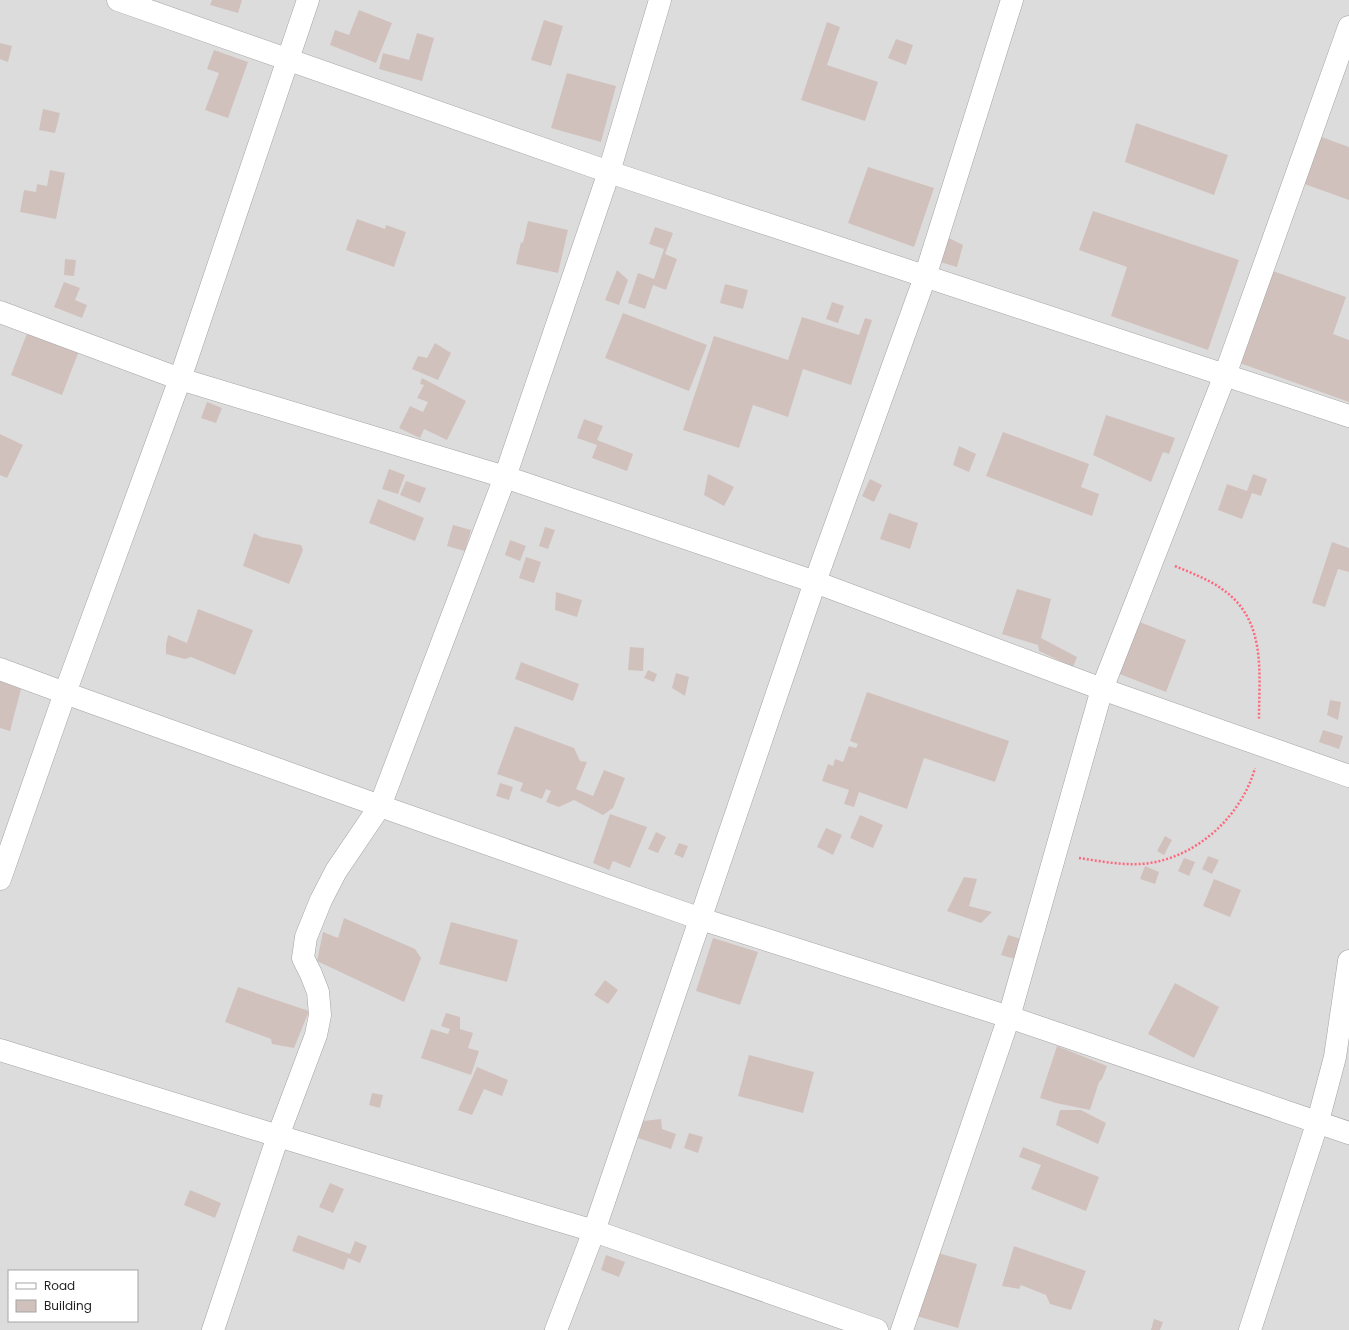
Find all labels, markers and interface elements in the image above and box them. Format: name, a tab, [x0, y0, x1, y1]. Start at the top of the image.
legend	[8, 1270, 138, 1322]
text: Road	[44, 1277, 75, 1294]
text: Building	[44, 1297, 92, 1314]

